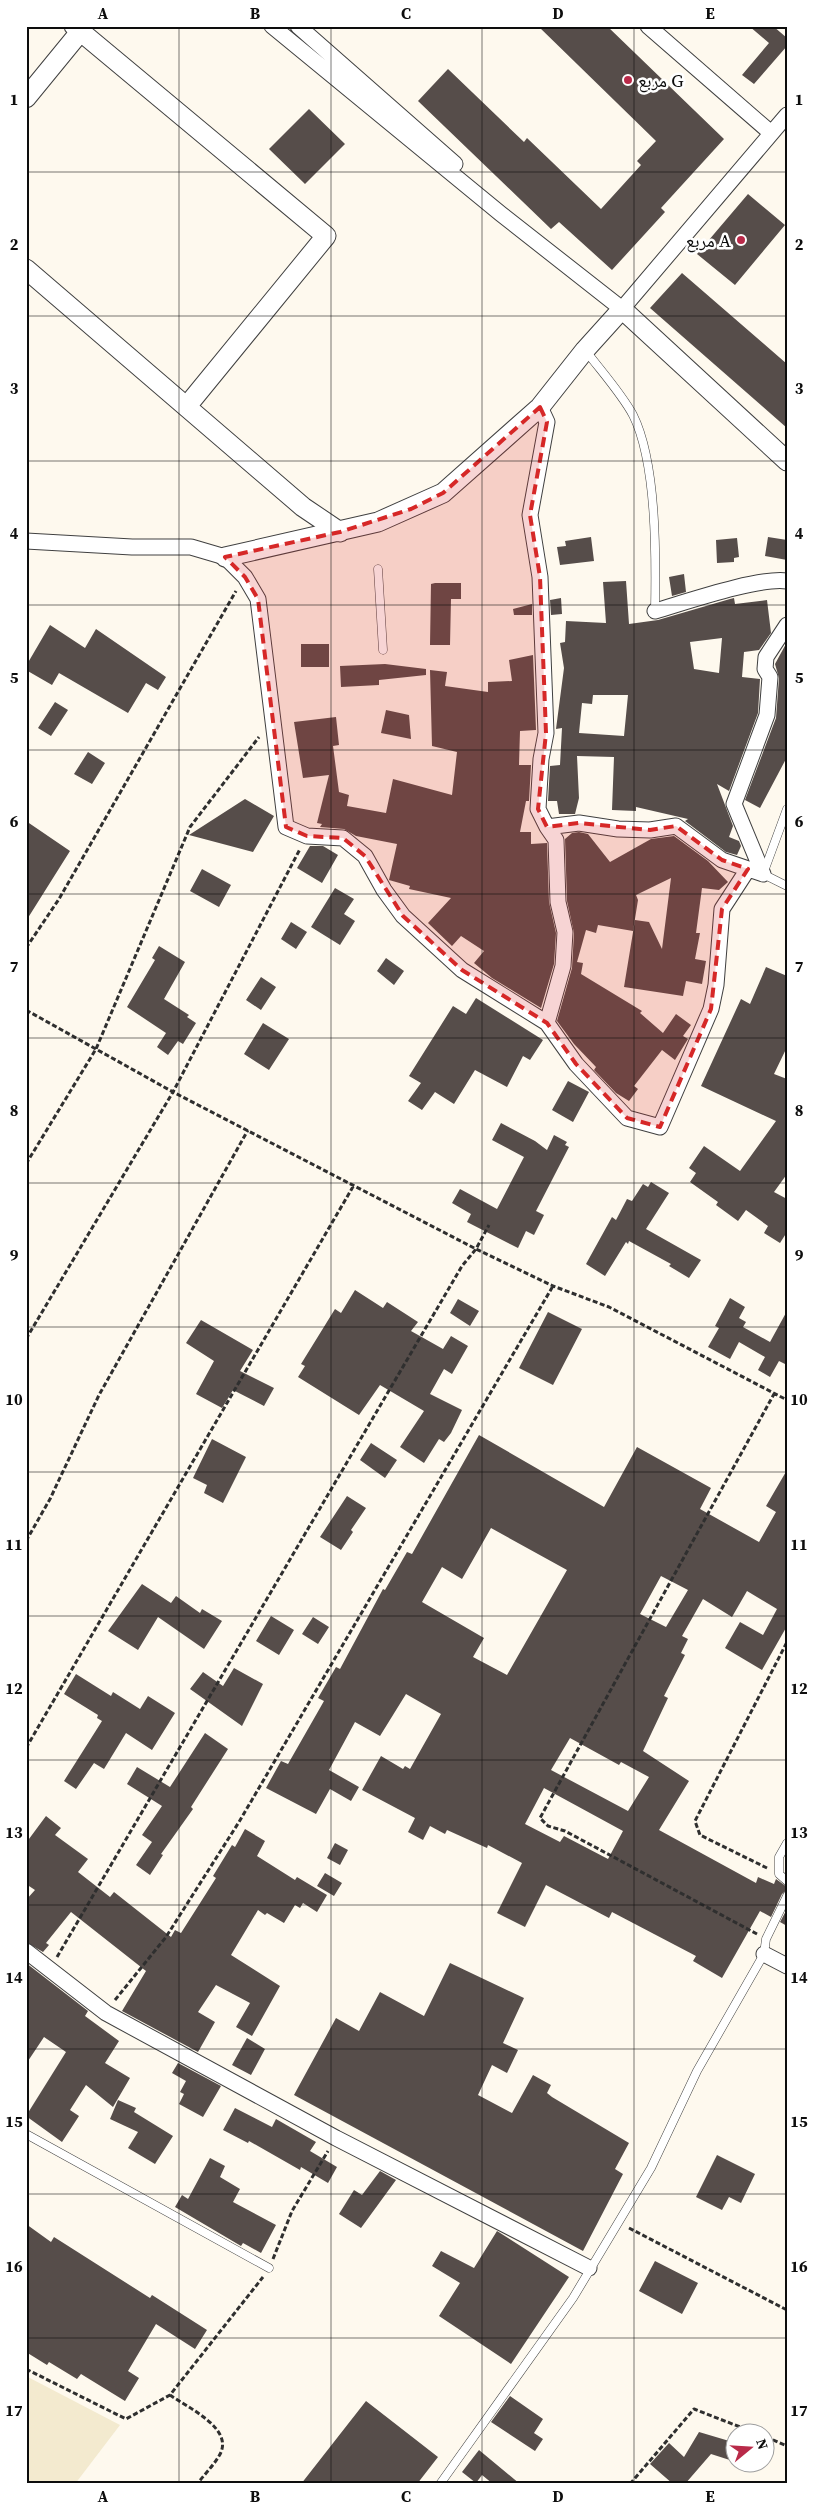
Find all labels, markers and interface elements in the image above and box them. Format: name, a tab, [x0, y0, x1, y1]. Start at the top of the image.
text: A	[98, 2, 109, 24]
text: B	[250, 2, 261, 24]
text: C	[401, 2, 411, 24]
text: D	[552, 2, 564, 24]
text: E	[705, 2, 715, 24]
place label: مربع G	[638, 68, 684, 93]
marker: مربع G	[622, 74, 634, 86]
text: 1	[10, 88, 18, 110]
text: 1	[795, 88, 803, 110]
place label: مربع A	[686, 228, 731, 253]
text: 2	[10, 233, 19, 255]
text: 2	[795, 233, 804, 255]
marker: مربع A	[735, 234, 747, 246]
text: 3	[10, 377, 19, 399]
text: 3	[795, 377, 804, 399]
text: 4	[10, 522, 19, 544]
text: 4	[795, 522, 804, 544]
text: 5	[10, 666, 19, 688]
text: 5	[795, 666, 804, 688]
text: 6	[10, 810, 19, 832]
text: 6	[795, 810, 804, 832]
text: 7	[10, 955, 19, 977]
text: 7	[795, 955, 804, 977]
text: 8	[10, 1099, 18, 1121]
text: 8	[795, 1099, 803, 1121]
text: 9	[10, 1244, 19, 1266]
text: 9	[795, 1244, 804, 1266]
text: 10	[5, 1388, 23, 1410]
text: 10	[790, 1388, 808, 1410]
text: 11	[5, 1533, 23, 1555]
text: 11	[790, 1533, 808, 1555]
text: 12	[5, 1677, 23, 1699]
text: 12	[790, 1677, 808, 1699]
text: 13	[5, 1821, 23, 1843]
text: 13	[790, 1821, 808, 1843]
text: 14	[5, 1966, 23, 1988]
text: 14	[790, 1966, 808, 1988]
text: 15	[5, 2110, 23, 2132]
text: 15	[790, 2110, 808, 2132]
text: 16	[5, 2255, 23, 2277]
text: 16	[790, 2255, 808, 2277]
text: 17	[5, 2399, 23, 2421]
text: 17	[790, 2399, 808, 2421]
north arrow	[726, 2422, 776, 2472]
text: N	[751, 2436, 773, 2452]
text: A	[98, 2485, 109, 2507]
text: B	[250, 2485, 261, 2507]
text: C	[401, 2485, 411, 2507]
text: D	[552, 2485, 564, 2507]
text: E	[705, 2485, 715, 2507]

